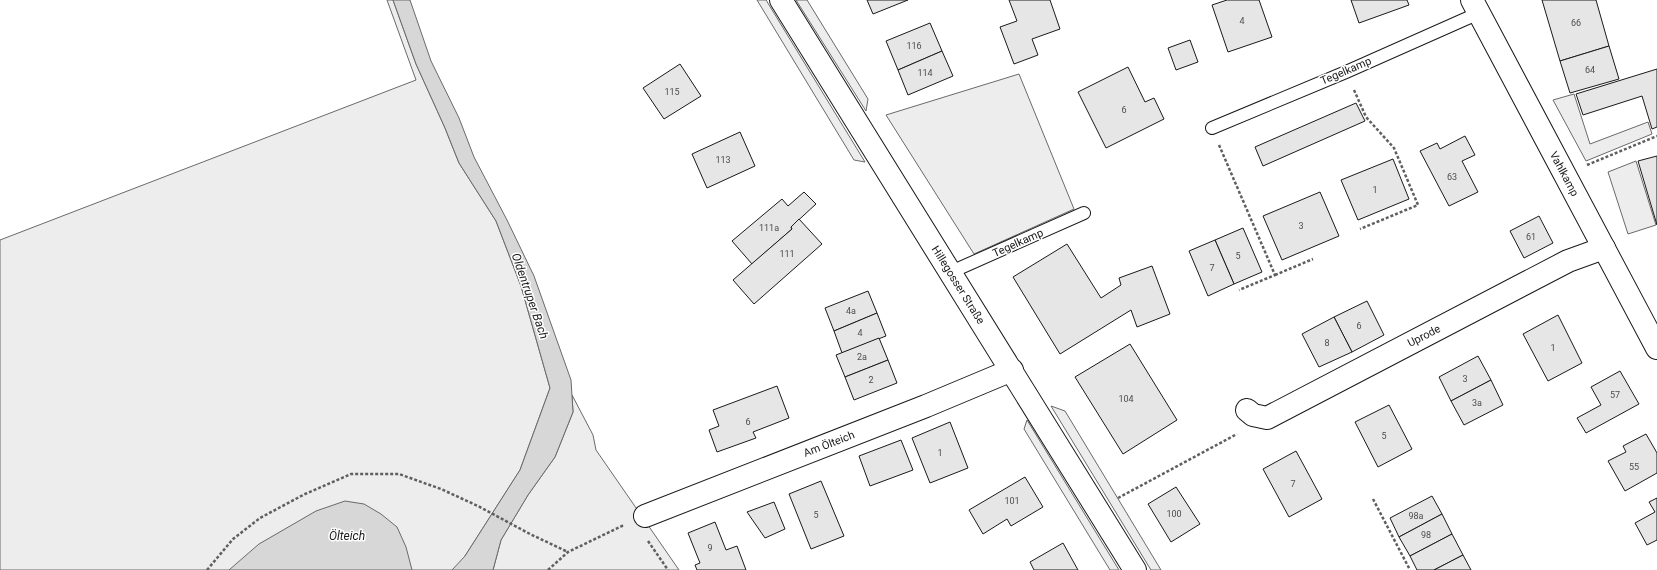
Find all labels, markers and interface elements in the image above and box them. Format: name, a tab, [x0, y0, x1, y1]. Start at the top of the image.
house number: 4	[1239, 16, 1245, 26]
house number: 66	[1571, 18, 1581, 28]
house number: 116	[906, 41, 922, 51]
street label: Tegelkamp	[1319, 54, 1373, 88]
house number: 64	[1585, 65, 1595, 75]
house number: 114	[917, 68, 933, 78]
house number: 115	[664, 87, 680, 97]
house number: 6	[1121, 105, 1127, 115]
street label: Vahlkamp	[1547, 149, 1581, 199]
house number: 113	[715, 155, 731, 165]
house number: 63	[1447, 172, 1457, 182]
house number: 1	[1372, 185, 1378, 195]
house number: 3	[1298, 221, 1304, 231]
house number: 111a	[759, 223, 779, 233]
street label: Tegelkamp	[991, 226, 1045, 260]
house number: 61	[1526, 232, 1536, 242]
street label: Hillegosser Straße	[929, 243, 987, 327]
house number: 111	[779, 249, 795, 259]
water label: Oldentruper Bach	[509, 251, 551, 341]
house number: 5	[1235, 251, 1241, 261]
house number: 7	[1209, 263, 1215, 273]
house number: 4a	[846, 306, 856, 316]
house number: 6	[1356, 321, 1362, 331]
street label: Uprode	[1405, 322, 1443, 350]
house number: 4	[857, 328, 863, 338]
house number: 8	[1324, 338, 1330, 348]
house number: 1	[1550, 343, 1556, 353]
house number: 2a	[857, 352, 867, 362]
house number: 3	[1462, 374, 1468, 384]
house number: 2	[868, 375, 874, 385]
house number: 57	[1610, 390, 1620, 400]
house number: 104	[1118, 394, 1134, 404]
house number: 3a	[1472, 398, 1482, 408]
house number: 6	[745, 417, 751, 427]
street label: Am Ölteich	[802, 428, 856, 460]
house number: 5	[1381, 431, 1387, 441]
house number: 1	[937, 448, 943, 458]
house number: 55	[1629, 462, 1639, 472]
house number: 7	[1290, 479, 1296, 489]
house number: 101	[1004, 496, 1020, 506]
house number: 100	[1166, 509, 1182, 519]
house number: 5	[813, 510, 819, 520]
house number: 98a	[1408, 511, 1424, 521]
water label: Ölteich	[329, 528, 365, 543]
house number: 98	[1421, 530, 1431, 540]
house number: 9	[707, 543, 713, 553]

